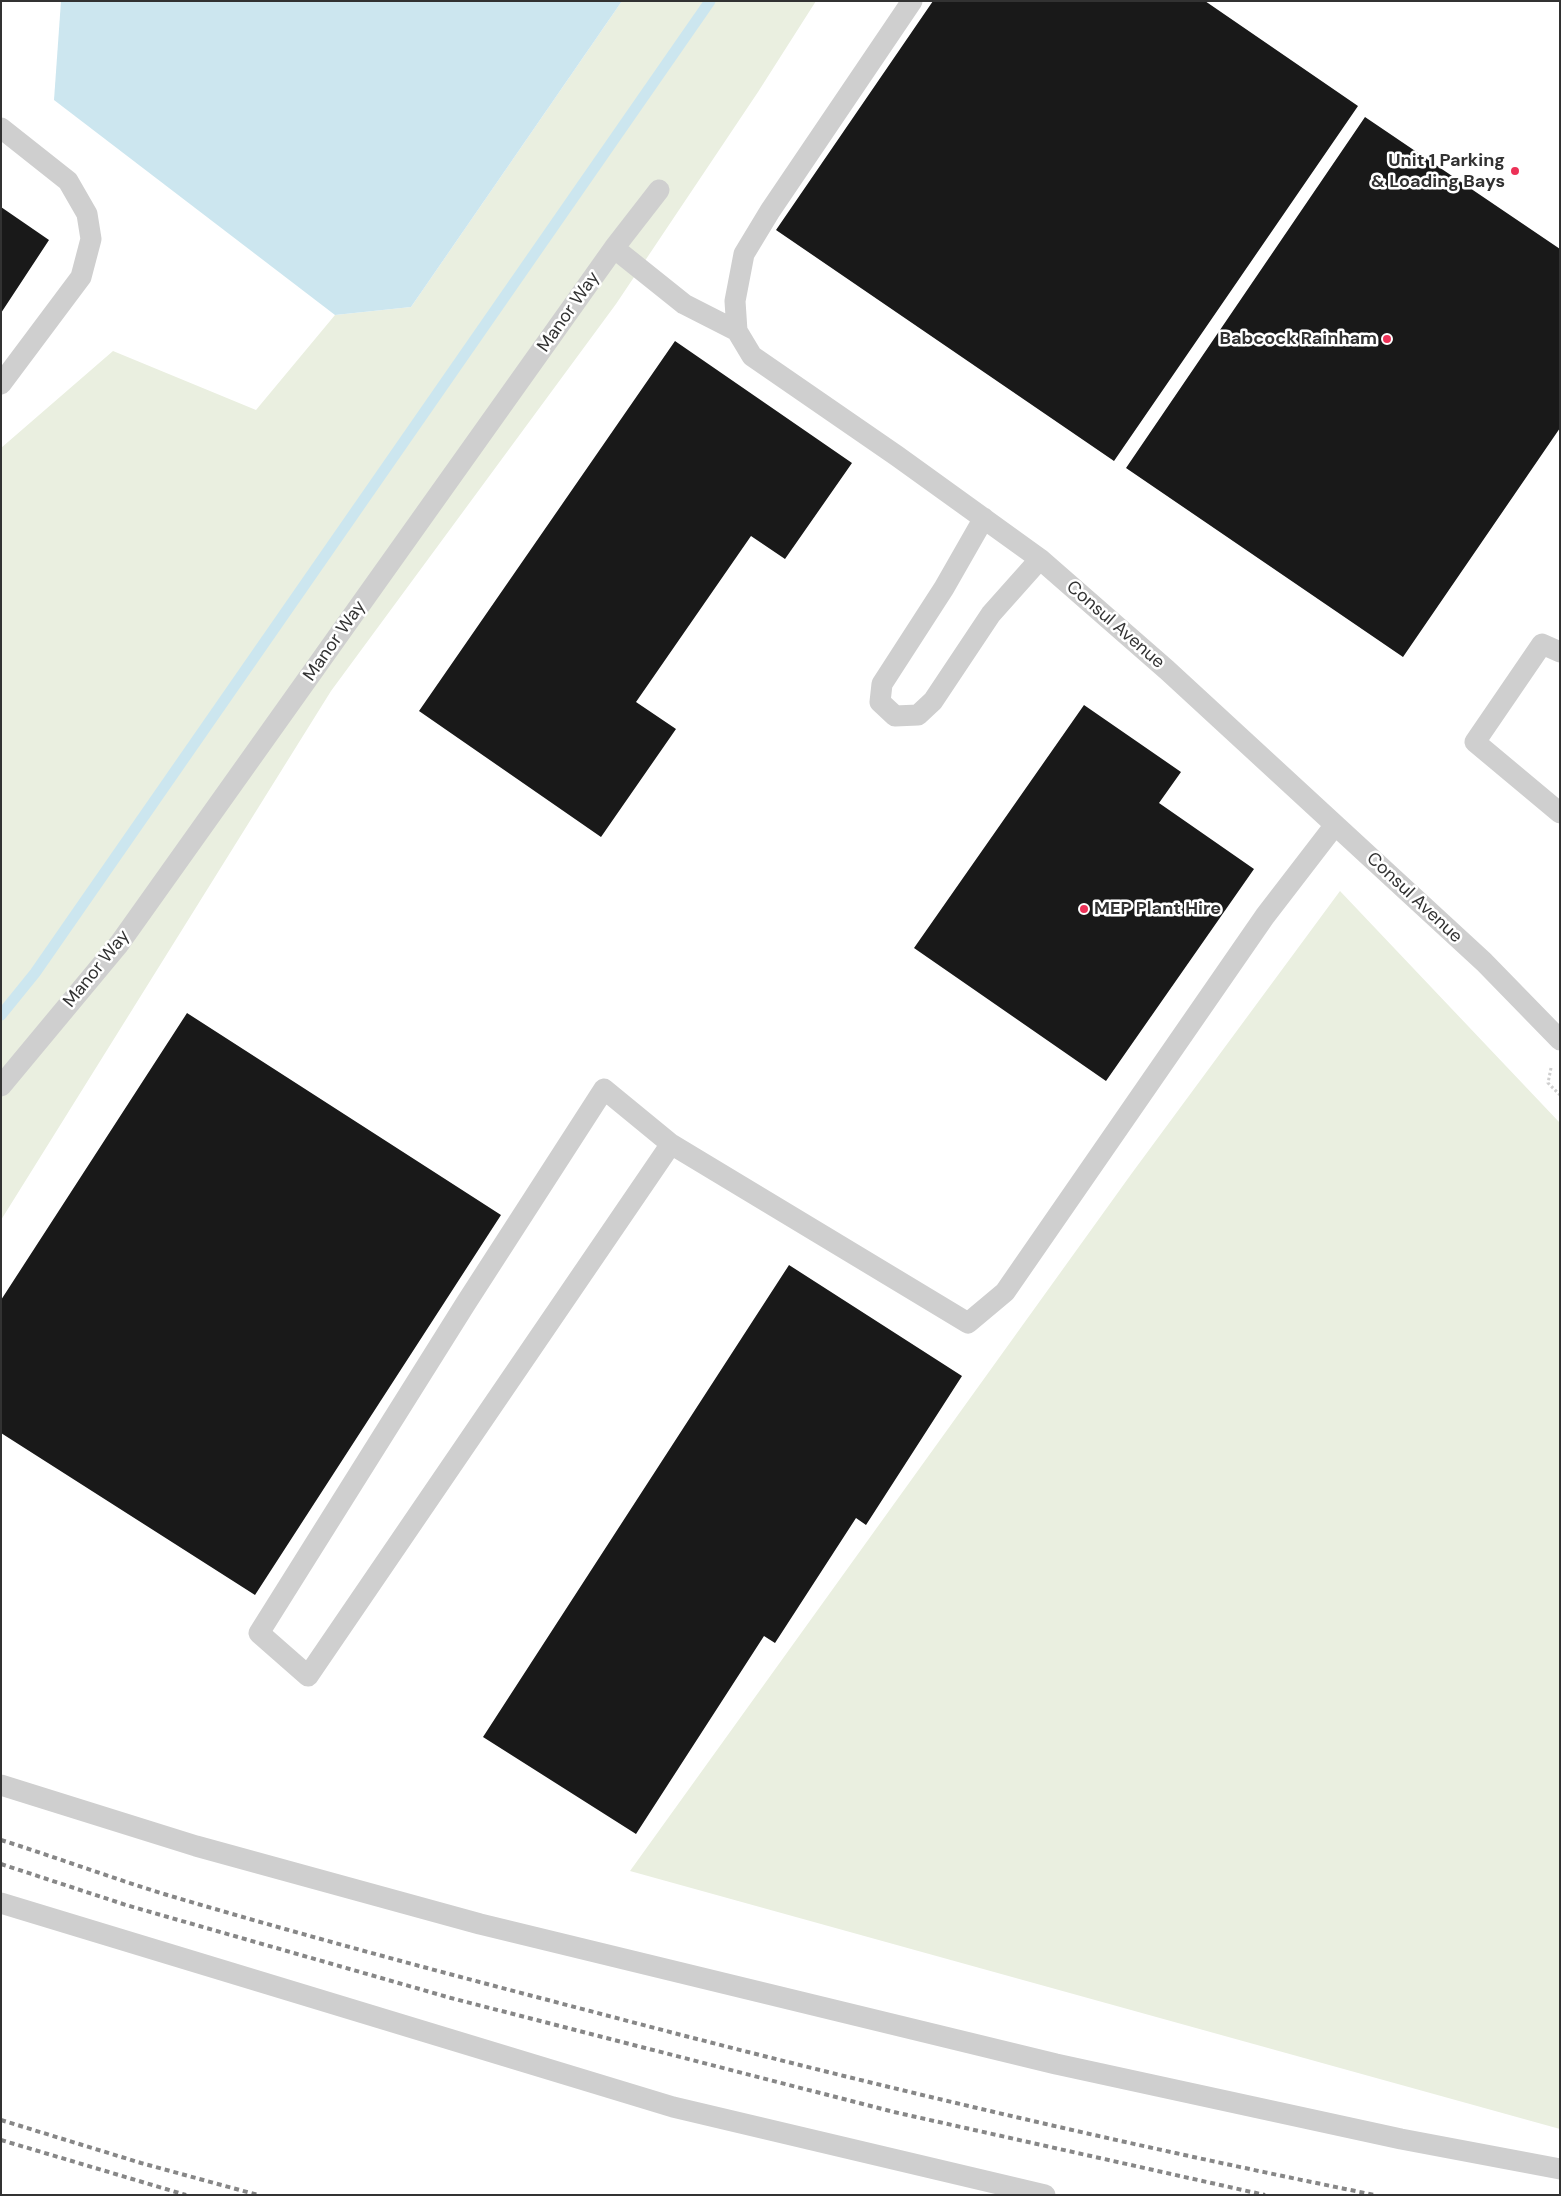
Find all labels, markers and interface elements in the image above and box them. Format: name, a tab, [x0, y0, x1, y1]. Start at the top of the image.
place label: Unit 1 Parking & Loading Bays	[1371, 150, 1505, 192]
marker: Unit 1 Parking & Loading Bays	[1509, 165, 1521, 177]
street label: Manor Way	[533, 268, 605, 356]
place label: Babcock Rainham	[1220, 328, 1377, 350]
marker: Babcock Rainham	[1381, 333, 1393, 345]
street label: Consul Avenue	[1061, 576, 1169, 674]
street label: Manor Way	[299, 597, 371, 685]
street label: Consul Avenue	[1362, 848, 1466, 948]
place label: MEP Plant Hire	[1094, 898, 1221, 920]
marker: MEP Plant Hire	[1078, 903, 1090, 915]
street label: Manor Way	[59, 926, 135, 1012]

